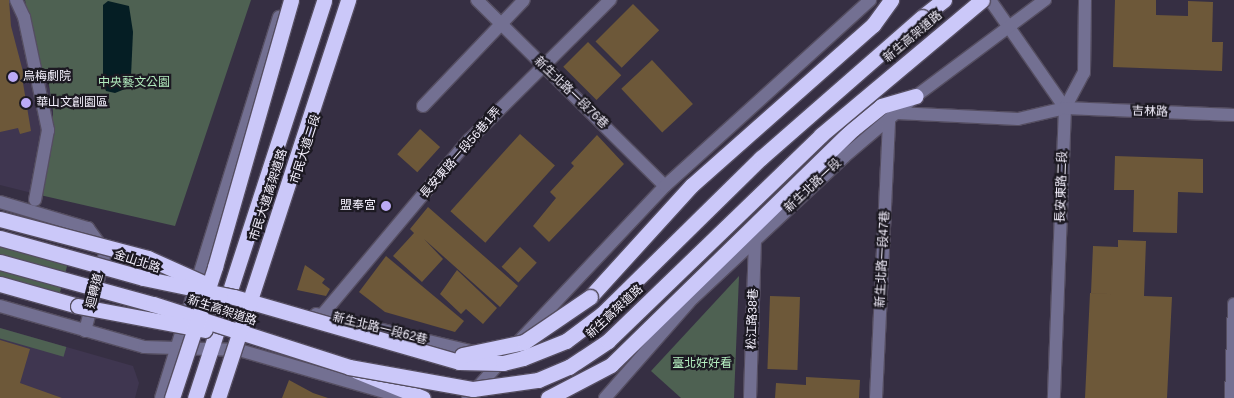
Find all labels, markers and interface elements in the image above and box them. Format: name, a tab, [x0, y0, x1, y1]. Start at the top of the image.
street label: 新生高架道路	[881, 8, 945, 66]
street label: 新生北路一段76巷	[531, 54, 611, 132]
place label: 烏梅劇院	[23, 70, 71, 84]
marker: 烏梅劇院	[7, 71, 19, 83]
park label: 中央藝文公園	[98, 76, 170, 90]
place label: 華山文創園區	[36, 96, 108, 110]
marker: 華山文創園區	[20, 97, 32, 109]
street label: 長安東路一段56巷1弄	[418, 104, 504, 202]
street label: 吉林路	[1132, 104, 1168, 120]
street label: 市民大道二段	[288, 113, 324, 185]
street label: 市民大道高架道路	[247, 147, 291, 243]
street label: 長安東路二段	[1054, 151, 1070, 223]
street label: 新生北路一段	[782, 156, 844, 216]
place label: 盟奉宮	[340, 199, 376, 213]
marker: 盟奉宮	[380, 200, 392, 212]
street label: 新生北路一段47巷	[873, 210, 893, 308]
street label: 金山北路	[112, 248, 162, 276]
street label: 迴轉道	[84, 272, 106, 310]
street label: 新生高架道路	[584, 282, 646, 342]
street label: 松江路38巷	[745, 288, 761, 350]
street label: 新生高架道路	[186, 293, 258, 329]
street label: 新生北路一段62巷	[331, 310, 429, 348]
park label: 臺北好好看	[672, 357, 732, 371]

